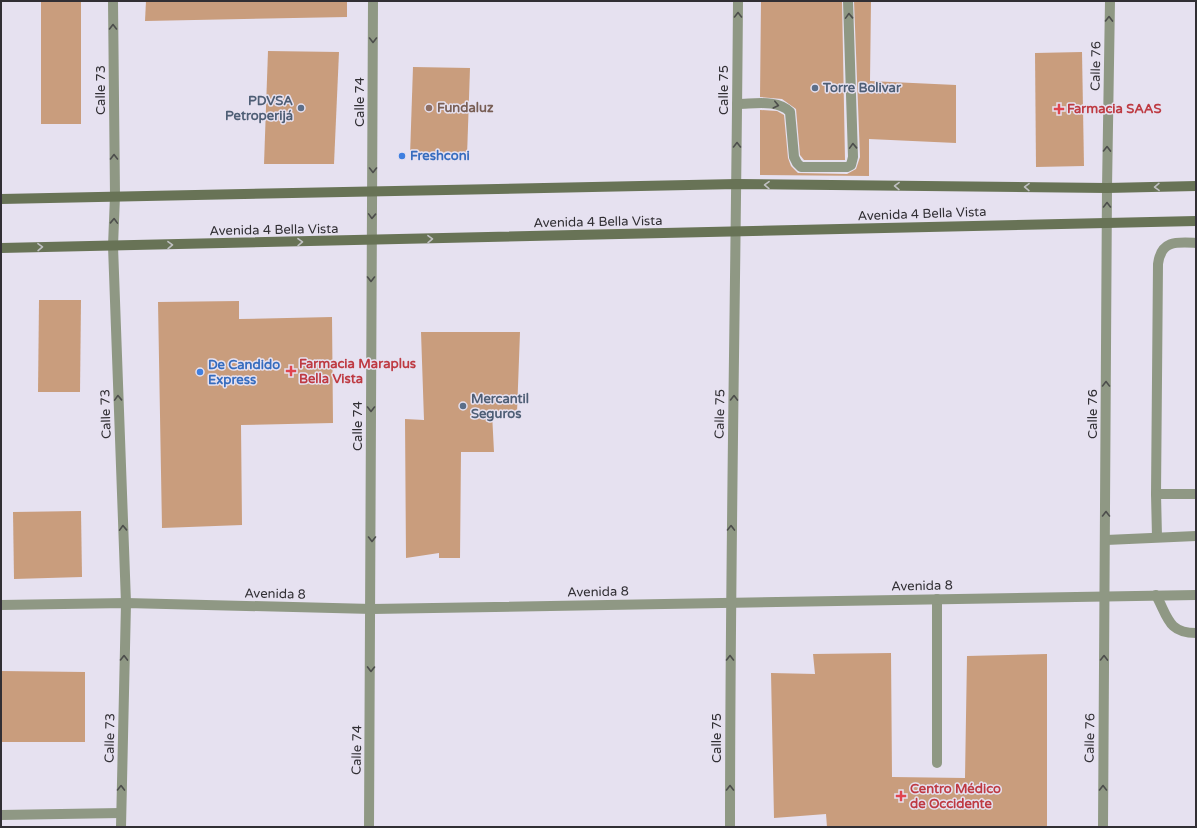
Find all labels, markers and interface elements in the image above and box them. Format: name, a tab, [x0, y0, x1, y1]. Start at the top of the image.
one-way arrow	[734, 12, 742, 18]
one-way arrow	[845, 13, 853, 19]
one-way arrow	[1105, 16, 1113, 22]
one-way arrow	[109, 24, 117, 30]
one-way arrow	[369, 37, 377, 43]
street label: Calle 76	[1088, 41, 1104, 91]
street label: Calle 73	[93, 65, 109, 115]
street label: Calle 75	[716, 65, 732, 115]
street label: Calle 74	[352, 77, 368, 127]
place label: Torre Bolivar	[822, 80, 902, 96]
marker: Torre Bolivar	[810, 83, 820, 93]
place label: PDVSA Petroperijá	[225, 93, 293, 124]
place label: Fundaluz	[437, 100, 494, 116]
one-way arrow	[772, 100, 779, 109]
place label: Farmacia SAAS	[1067, 101, 1161, 117]
marker: PDVSA Petroperijá	[296, 103, 306, 113]
marker: Fundaluz	[424, 103, 434, 113]
marker: Farmacia SAAS	[1054, 104, 1064, 114]
one-way arrow	[733, 142, 741, 148]
one-way arrow	[849, 143, 857, 149]
one-way arrow	[1103, 146, 1111, 152]
place label: Freshconi	[410, 148, 470, 164]
marker: Freshconi	[397, 151, 407, 161]
one-way arrow	[110, 154, 118, 160]
one-way arrow	[369, 167, 377, 173]
one-way arrow	[764, 181, 770, 189]
one-way arrow	[894, 182, 900, 190]
one-way arrow	[1024, 183, 1030, 191]
one-way arrow	[1154, 183, 1160, 191]
one-way arrow	[1103, 202, 1111, 208]
street label: Avenida 4 Bella Vista	[857, 204, 987, 224]
one-way arrow	[368, 213, 376, 219]
street label: Avenida 4 Bella Vista	[533, 213, 663, 231]
one-way arrow	[110, 218, 118, 224]
street label: Avenida 4 Bella Vista	[209, 221, 339, 239]
one-way arrow	[427, 235, 433, 243]
one-way arrow	[297, 238, 303, 246]
one-way arrow	[167, 241, 173, 249]
one-way arrow	[37, 243, 43, 251]
one-way arrow	[367, 276, 375, 282]
place label: Farmacia Maraplus Bella Vista	[299, 356, 416, 387]
place label: De Candido Express	[208, 357, 280, 388]
marker: Farmacia Maraplus Bella Vista	[286, 366, 296, 376]
marker: De Candido Express	[195, 367, 205, 377]
one-way arrow	[1102, 381, 1110, 387]
street label: Calle 73	[97, 389, 115, 439]
street label: Calle 75	[712, 389, 728, 439]
street label: Calle 76	[1085, 389, 1101, 439]
place label: Mercantil Seguros	[471, 391, 529, 422]
one-way arrow	[114, 395, 123, 401]
one-way arrow	[730, 395, 738, 401]
street label: Calle 74	[350, 401, 366, 451]
marker: Mercantil Seguros	[458, 401, 468, 411]
one-way arrow	[367, 406, 375, 412]
one-way arrow	[1102, 511, 1110, 517]
one-way arrow	[119, 525, 127, 531]
one-way arrow	[727, 525, 735, 531]
one-way arrow	[368, 536, 376, 542]
street label: Avenida 8	[891, 577, 953, 595]
street label: Avenida 8	[567, 583, 629, 601]
street label: Avenida 8	[244, 585, 306, 603]
one-way arrow	[120, 655, 129, 661]
one-way arrow	[726, 655, 734, 661]
one-way arrow	[1100, 655, 1108, 661]
one-way arrow	[367, 666, 375, 672]
street label: Calle 73	[102, 713, 118, 763]
street label: Calle 75	[709, 713, 725, 763]
street label: Calle 76	[1082, 713, 1098, 763]
street label: Calle 74	[349, 725, 365, 775]
place label: Centro Médico de Occidente	[910, 781, 1001, 812]
one-way arrow	[117, 785, 126, 791]
one-way arrow	[726, 785, 734, 791]
one-way arrow	[1099, 785, 1107, 791]
marker: Centro Médico de Occidente	[895, 790, 907, 802]

